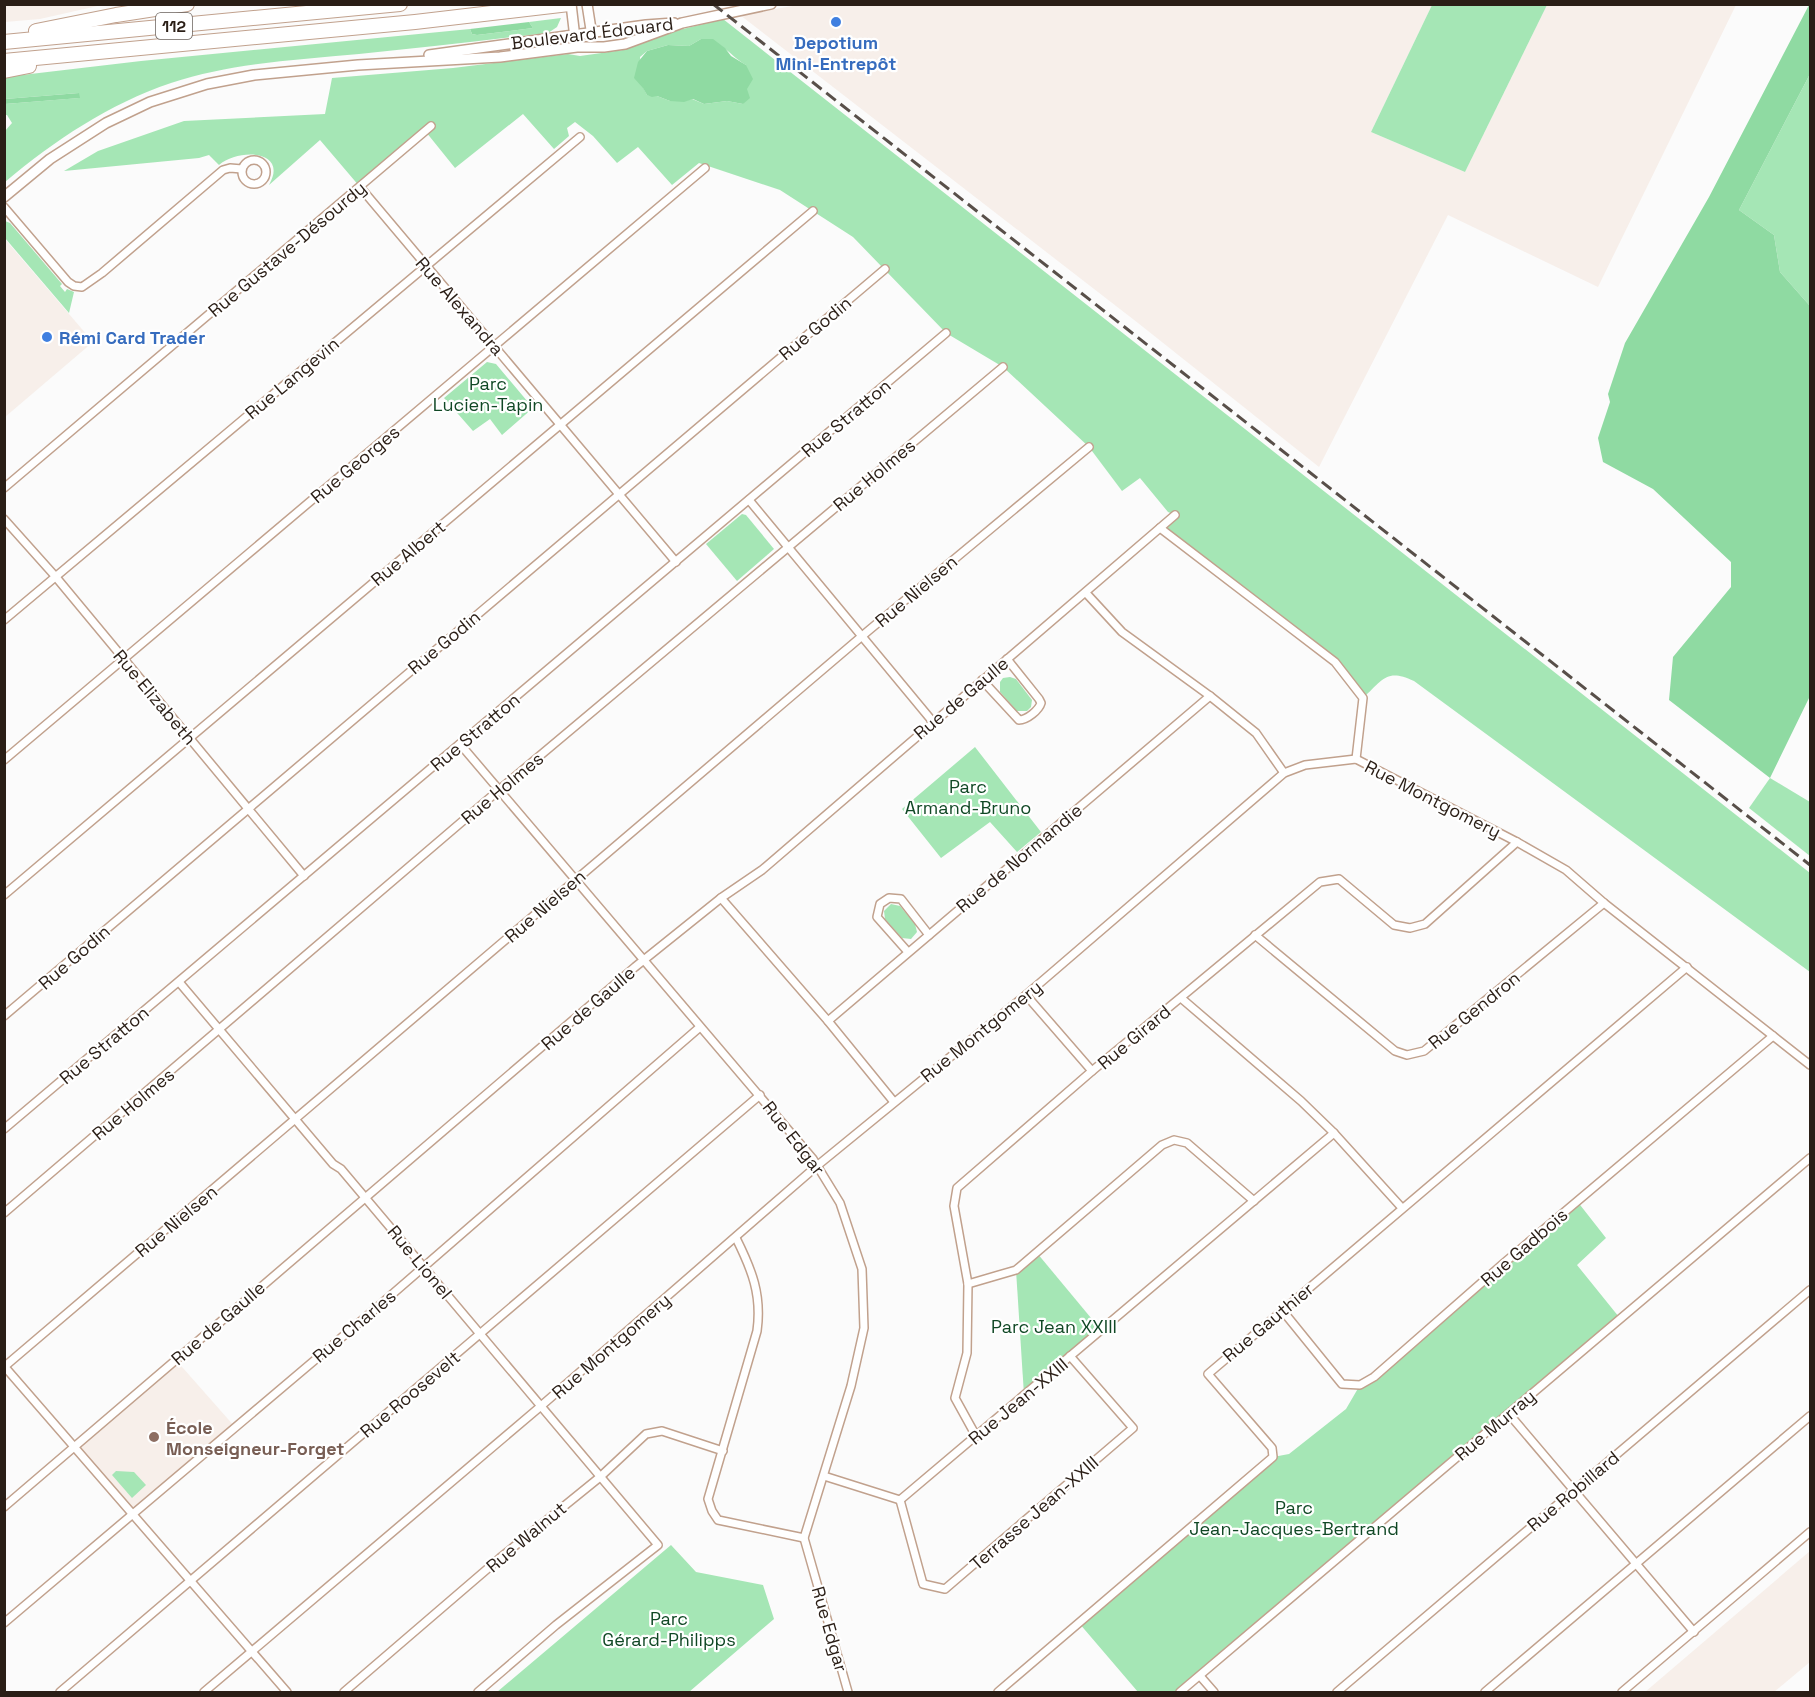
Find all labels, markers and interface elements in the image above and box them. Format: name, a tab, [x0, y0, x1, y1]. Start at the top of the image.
street label: Boulevard Édouard	[509, 12, 675, 54]
road number: 112	[156, 13, 192, 39]
marker: Depotium Mini-Entrepôt	[829, 15, 843, 29]
place label: Depotium Mini-Entrepôt	[776, 31, 896, 75]
street label: Rue Gustave-Désourdy	[203, 176, 371, 322]
street label: Rue Alexandra	[411, 252, 509, 360]
street label: Rue Godin	[774, 291, 856, 365]
place label: Rémi Card Trader	[59, 326, 205, 349]
marker: Rémi Card Trader	[40, 330, 54, 344]
street label: Rue Langevin	[240, 332, 344, 424]
park label: Parc Lucien-Tapin	[433, 372, 543, 416]
street label: Rue Stratton	[796, 374, 896, 462]
street label: Rue Georges	[306, 420, 404, 508]
street label: Rue Holmes	[828, 434, 920, 516]
street label: Rue Albert	[366, 515, 450, 591]
street label: Rue Nielsen	[870, 550, 962, 632]
street label: Rue Godin	[403, 605, 485, 679]
street label: Rue Elizabeth	[108, 645, 202, 749]
street label: Rue de Gaulle	[909, 652, 1013, 744]
street label: Rue Stratton	[425, 688, 525, 776]
street label: Rue Holmes	[456, 747, 548, 829]
street label: Rue Montgomery	[1361, 755, 1505, 843]
park label: Parc Armand-Bruno	[905, 775, 1031, 819]
street label: Rue de Normandie	[951, 798, 1087, 918]
street label: Rue Nielsen	[500, 864, 590, 948]
street label: Rue Godin	[33, 920, 115, 994]
street label: Rue de Gaulle	[536, 961, 640, 1055]
street label: Rue Gendron	[1423, 966, 1525, 1054]
street label: Rue Montgomery	[916, 975, 1046, 1087]
street label: Rue Girard	[1093, 1000, 1175, 1074]
street label: Rue Stratton	[54, 1001, 154, 1089]
street label: Rue Holmes	[87, 1063, 179, 1145]
street label: Rue Edgar	[758, 1096, 830, 1180]
street label: Rue Nielsen	[130, 1180, 222, 1262]
street label: Rue Gadbois	[1476, 1203, 1572, 1291]
street label: Rue Lionel	[383, 1220, 457, 1304]
street label: Rue de Gaulle	[166, 1276, 270, 1370]
street label: Rue Gauthier	[1218, 1277, 1318, 1367]
street label: Rue Charles	[308, 1284, 400, 1368]
street label: Rue Montgomery	[547, 1288, 675, 1404]
park label: Parc Jean XXIII	[991, 1315, 1117, 1338]
street label: Rue Roosevelt	[355, 1345, 465, 1443]
street label: Rue Jean-XXIII	[963, 1353, 1073, 1449]
street label: Rue Murray	[1450, 1384, 1540, 1466]
place label: École Monseigneur-Forget	[166, 1416, 344, 1460]
marker: École Monseigneur-Forget	[147, 1430, 161, 1444]
street label: Rue Robillard	[1522, 1446, 1624, 1536]
street label: Terrasse Jean-XXIII	[965, 1451, 1103, 1575]
park label: Parc Jean-Jacques-Bertrand	[1189, 1496, 1399, 1540]
street label: Rue Walnut	[481, 1497, 571, 1577]
street label: Rue Edgar	[807, 1583, 853, 1675]
park label: Parc Gérard-Philipps	[602, 1607, 736, 1651]

